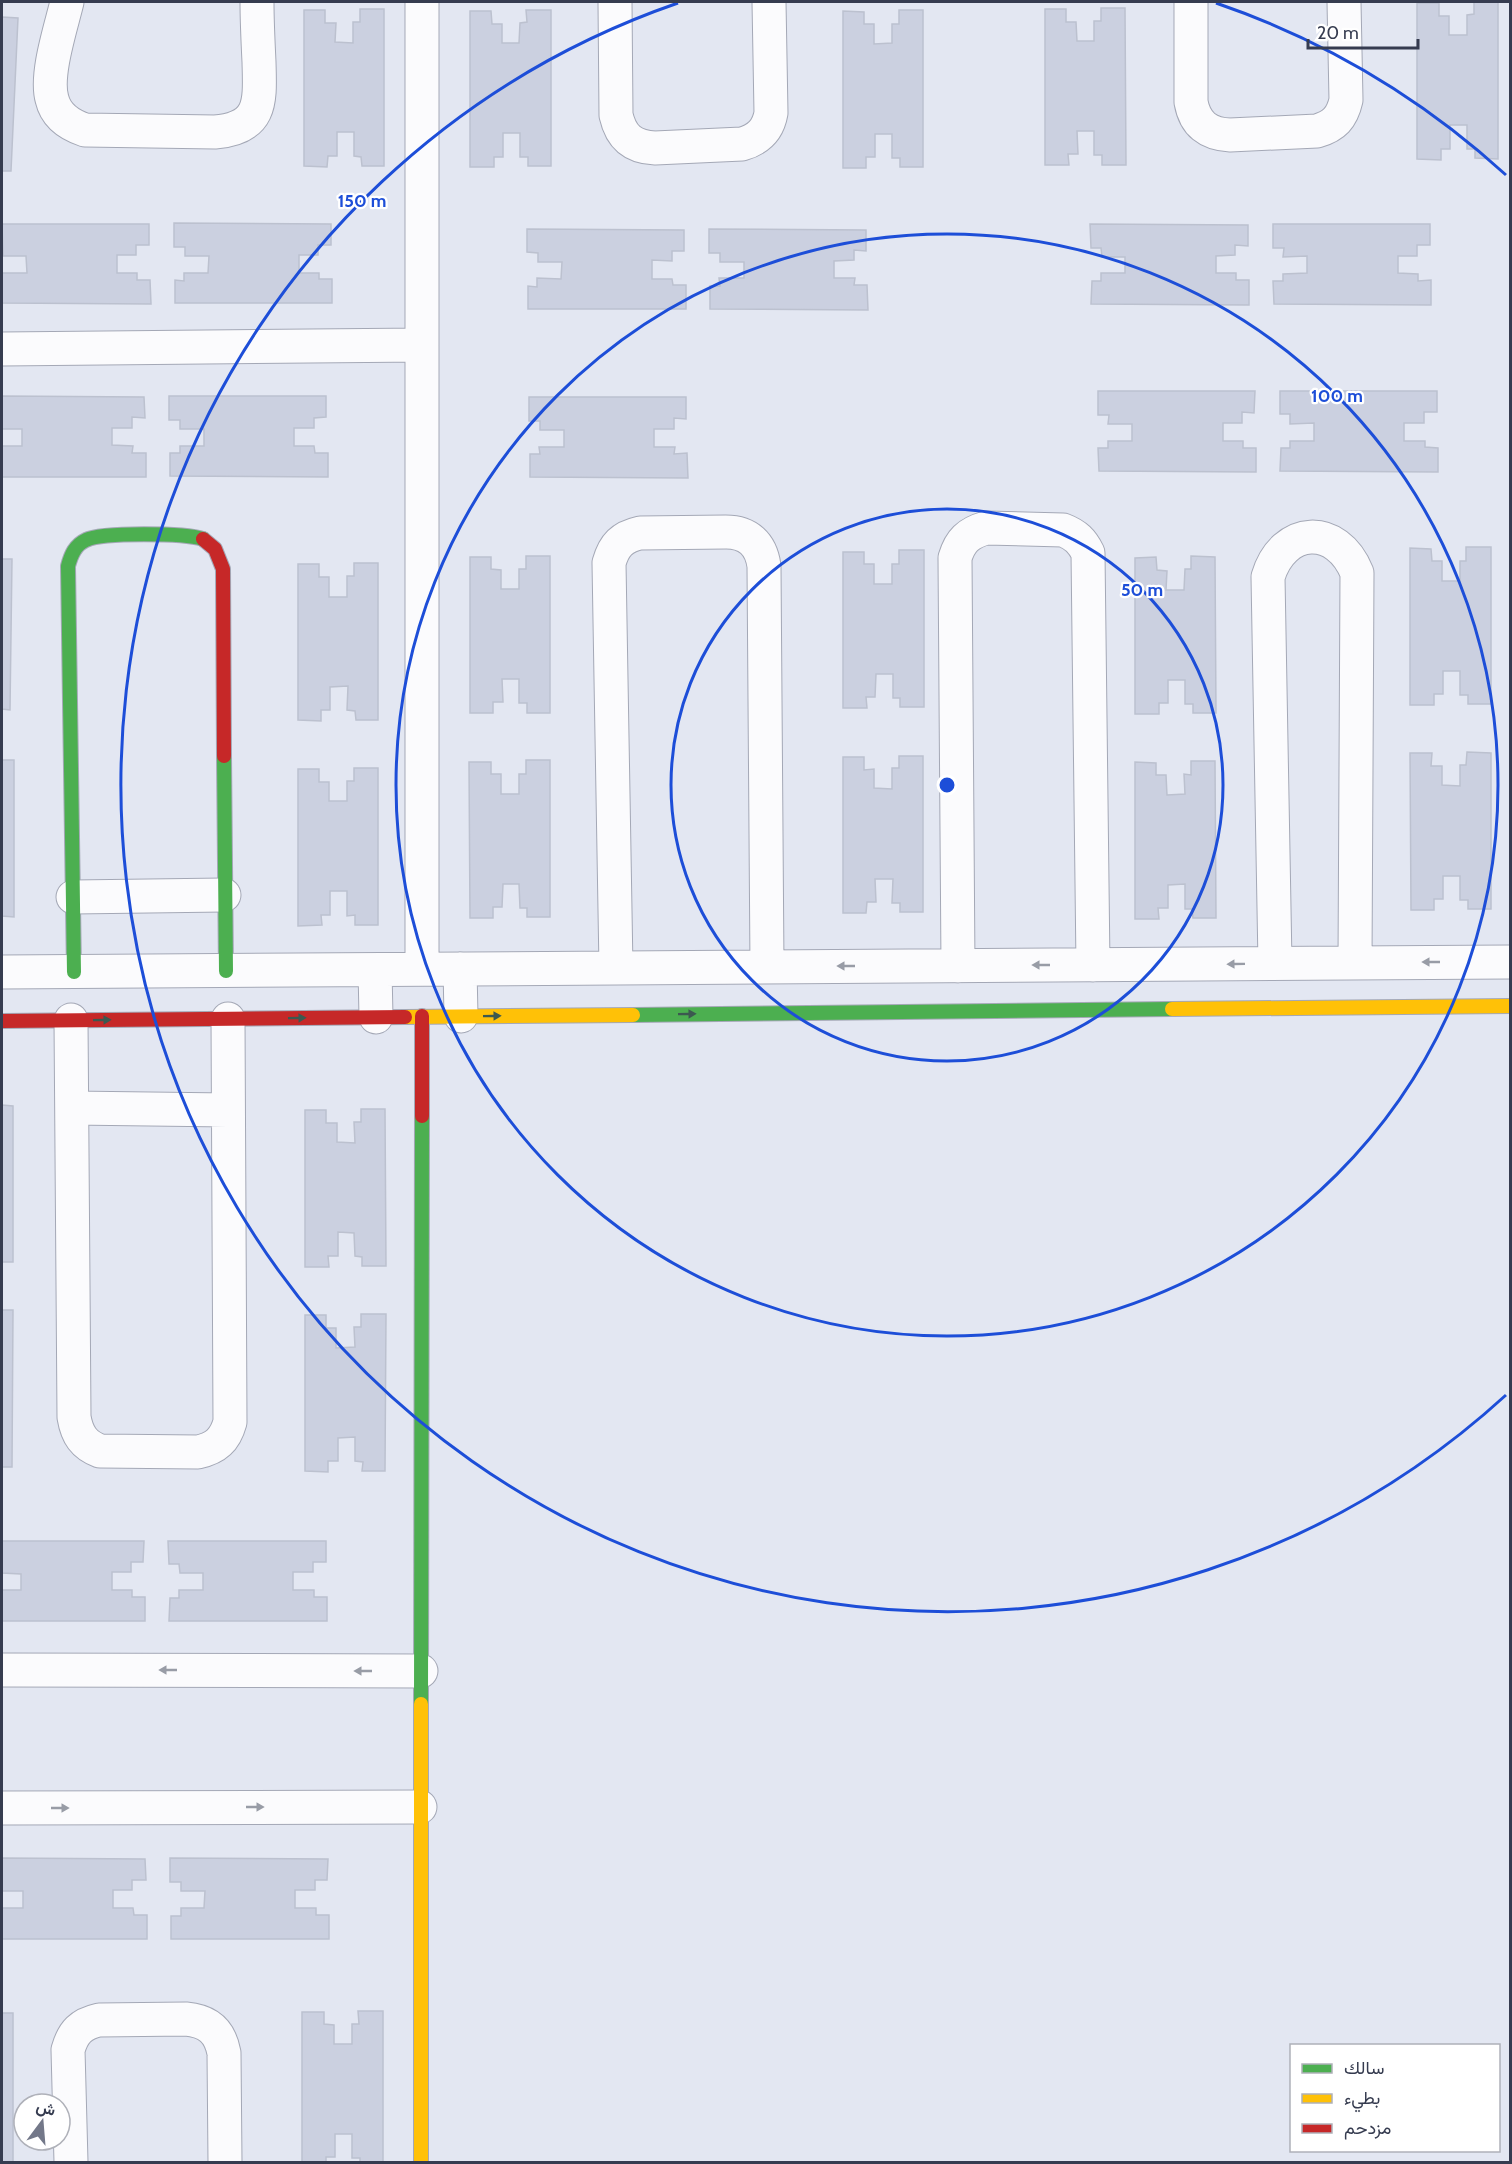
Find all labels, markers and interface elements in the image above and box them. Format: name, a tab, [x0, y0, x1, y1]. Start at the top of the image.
scale bar	[1308, 12, 1418, 50]
text: 20 m	[1317, 22, 1359, 44]
text: 150 m	[338, 190, 386, 212]
text: 100 m	[1311, 385, 1363, 407]
text: 50 m	[1121, 579, 1163, 601]
centre of rings	[937, 775, 957, 795]
one-way arrow	[1422, 957, 1441, 967]
one-way arrow	[1227, 959, 1246, 969]
one-way arrow	[1032, 960, 1051, 970]
one-way arrow	[837, 961, 856, 971]
one-way arrow	[677, 1009, 696, 1019]
one-way arrow	[482, 1011, 501, 1021]
one-way arrow	[287, 1013, 306, 1023]
one-way arrow	[92, 1015, 111, 1025]
one-way arrow	[158, 1665, 177, 1675]
one-way arrow	[353, 1666, 372, 1676]
one-way arrow	[245, 1802, 264, 1812]
one-way arrow	[50, 1803, 69, 1813]
legend	[1290, 2044, 1500, 2152]
text: سالك	[1344, 2057, 1384, 2079]
text: بطيء	[1344, 2087, 1380, 2113]
north arrow	[12, 2092, 72, 2152]
text: ش	[34, 2096, 58, 2120]
text: مزدحم	[1344, 2117, 1391, 2140]

